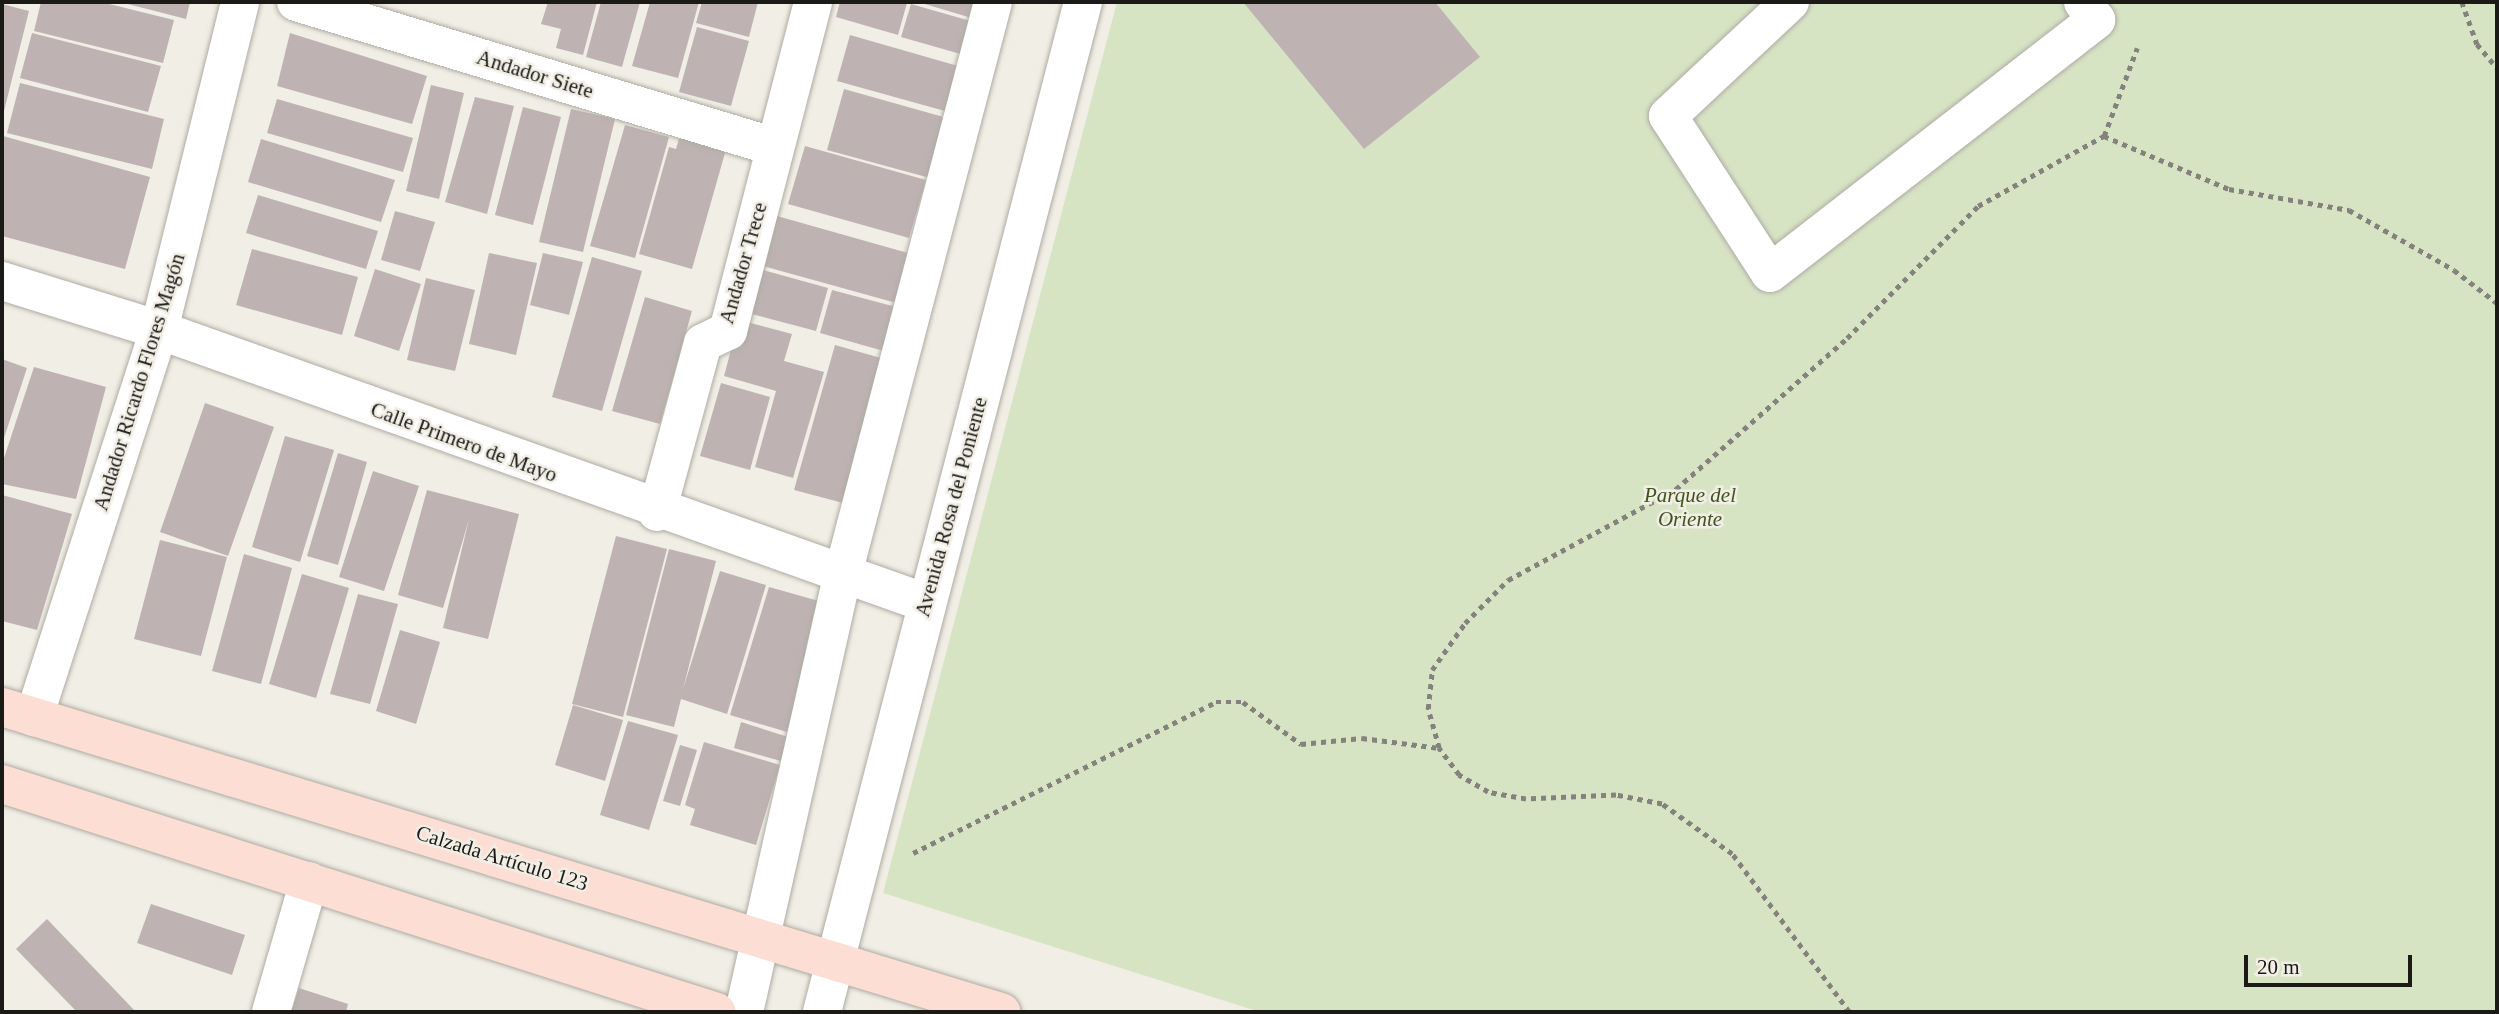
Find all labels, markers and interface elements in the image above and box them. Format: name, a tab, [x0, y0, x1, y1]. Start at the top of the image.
street label: Andador Siete	[474, 44, 596, 104]
street label: Andador Trece	[714, 199, 772, 327]
street label: Andador Ricardo Flores Magón	[88, 250, 190, 514]
street label: Avenida Rosa del Poniente	[910, 394, 992, 620]
street label: Calle Primero de Mayo	[367, 397, 561, 487]
park label: Parque del Oriente	[1644, 482, 1736, 532]
street label: Calzada Artículo 123	[412, 820, 592, 896]
scale bar	[2247, 940, 2415, 984]
text: 20 m	[2257, 955, 2300, 979]

